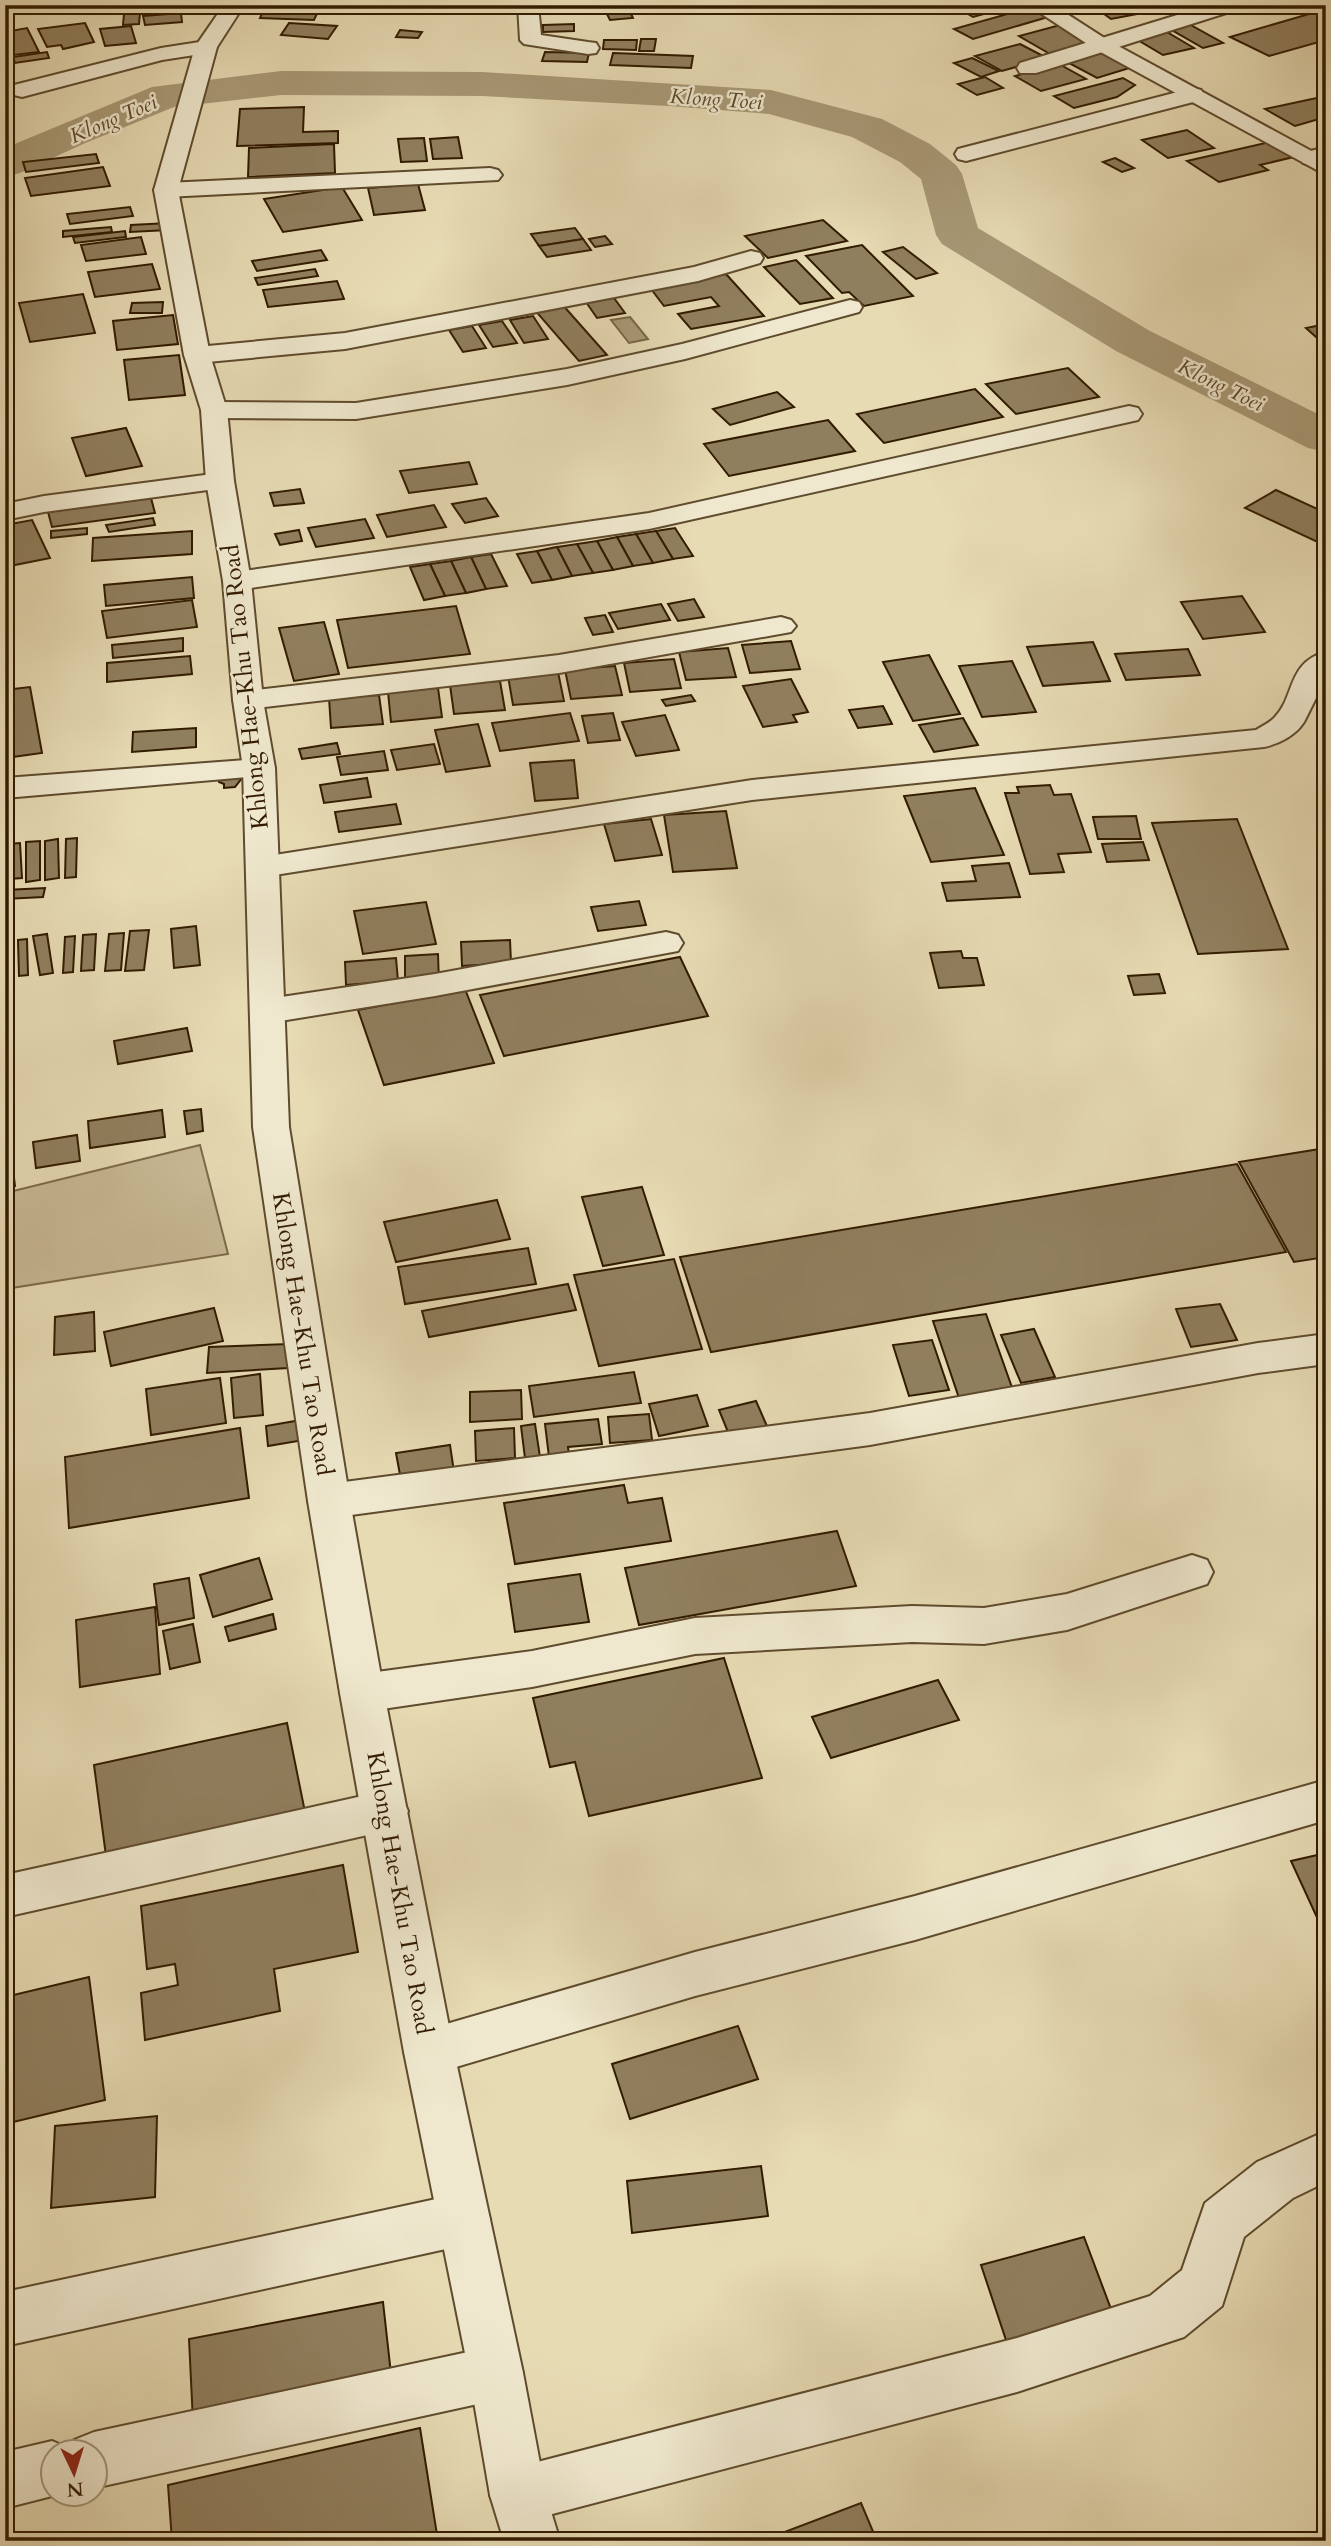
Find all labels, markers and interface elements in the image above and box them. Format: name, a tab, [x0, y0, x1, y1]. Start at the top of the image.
water label: Klong Toei	[669, 82, 763, 117]
water label: Klong Toei	[65, 88, 162, 151]
water label: Klong Toei	[1173, 352, 1269, 419]
street label: Khlong Hae-Khu Tao Road	[214, 543, 277, 831]
street label: Khlong Hae-Khu Tao Road	[264, 1190, 341, 1478]
street label: Khlong Hae-Khu Tao Road	[358, 1749, 441, 2037]
north arrow	[38, 2438, 108, 2508]
text: N	[65, 2475, 84, 2503]

